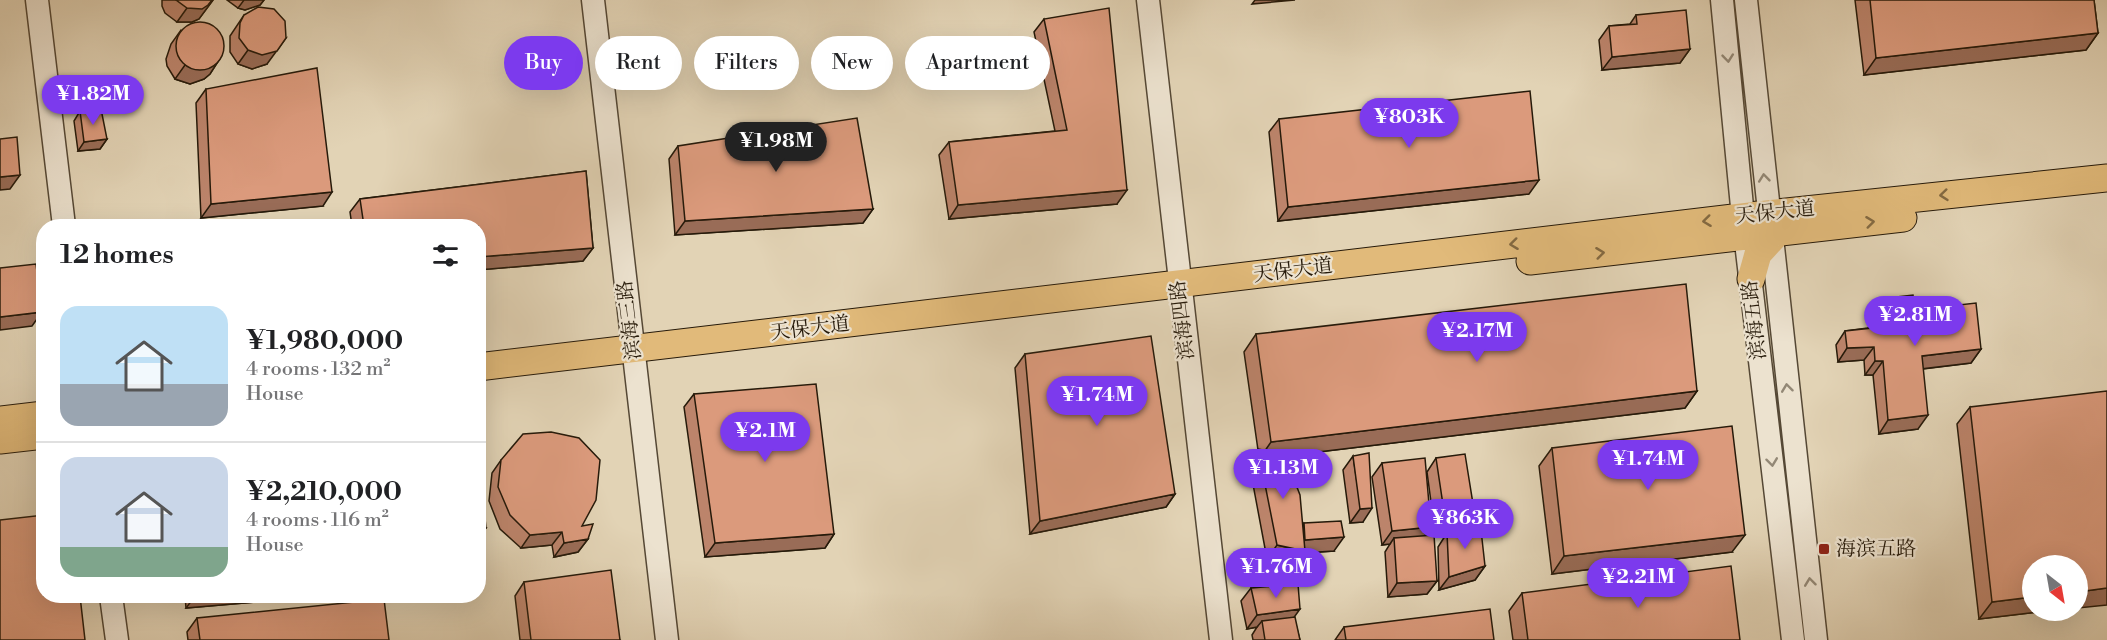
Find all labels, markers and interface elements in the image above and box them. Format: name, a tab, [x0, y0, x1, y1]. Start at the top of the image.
chip: Buy	[504, 36, 583, 90]
chip: Rent	[595, 36, 682, 90]
chip: Filters	[694, 36, 799, 90]
chip: New	[811, 36, 893, 90]
chip: Apartment	[905, 36, 1050, 90]
one-way arrow	[1721, 54, 1734, 63]
pin: ¥1.82M	[44, 75, 142, 126]
text: ¥1.82M	[56, 82, 130, 107]
pin: ¥803K	[1367, 98, 1451, 149]
text: ¥803K	[1374, 105, 1444, 130]
pin: ¥1.98M	[727, 122, 825, 173]
text: ¥1.98M	[739, 129, 813, 154]
one-way arrow	[1758, 174, 1771, 183]
one-way arrow	[1940, 188, 1949, 201]
street label: 天保大道	[1734, 196, 1816, 230]
one-way arrow	[1703, 214, 1712, 227]
one-way arrow	[1866, 216, 1875, 229]
one-way arrow	[1509, 238, 1518, 250]
text: 12 homes	[60, 239, 174, 271]
icon: filters	[429, 239, 462, 272]
one-way arrow	[1596, 247, 1605, 260]
street label: 天保大道	[1252, 254, 1334, 288]
street label: 滨海三路	[613, 279, 647, 361]
street label: 滨海四路	[1166, 279, 1200, 361]
street label: 滨海五路	[1738, 279, 1772, 361]
pin: ¥2.81M	[1866, 296, 1964, 347]
text: ¥2.81M	[1878, 303, 1952, 328]
street label: 天保大道	[769, 312, 851, 346]
pin: ¥2.17M	[1428, 312, 1526, 363]
text: ¥2.17M	[1441, 319, 1513, 344]
text: ¥1,980,000	[246, 325, 403, 357]
icon: home	[108, 330, 180, 402]
text: 4 rooms · 132 m²	[246, 357, 390, 382]
pin: ¥1.74M	[1048, 376, 1146, 427]
text: House	[246, 382, 304, 407]
text: ¥1.74M	[1060, 383, 1134, 408]
one-way arrow	[1782, 384, 1794, 393]
pin: ¥2.1M	[723, 412, 807, 463]
text: ¥2.1M	[734, 419, 796, 444]
pin: ¥1.74M	[1599, 440, 1697, 491]
text: ¥1.74M	[1611, 447, 1685, 472]
pin: ¥1.13M	[1234, 449, 1332, 500]
text: ¥1.13M	[1248, 456, 1318, 481]
one-way arrow	[1765, 457, 1778, 467]
text: ¥2,210,000	[246, 476, 402, 508]
icon: home	[108, 481, 180, 553]
pin: ¥863K	[1423, 499, 1507, 550]
text: ¥863K	[1431, 506, 1499, 531]
text: 4 rooms · 116 m²	[246, 508, 389, 533]
text: House	[246, 533, 304, 558]
place label: 海滨五路	[1836, 537, 1916, 562]
marker: 海滨五路	[1817, 542, 1831, 556]
pin: ¥1.76M	[1227, 548, 1325, 599]
text: ¥1.76M	[1240, 555, 1312, 580]
north arrow	[2022, 555, 2088, 621]
map controls	[2022, 555, 2088, 621]
pin: ¥2.21M	[1589, 558, 1687, 609]
text: ¥2.21M	[1601, 565, 1675, 590]
one-way arrow	[1804, 577, 1816, 586]

